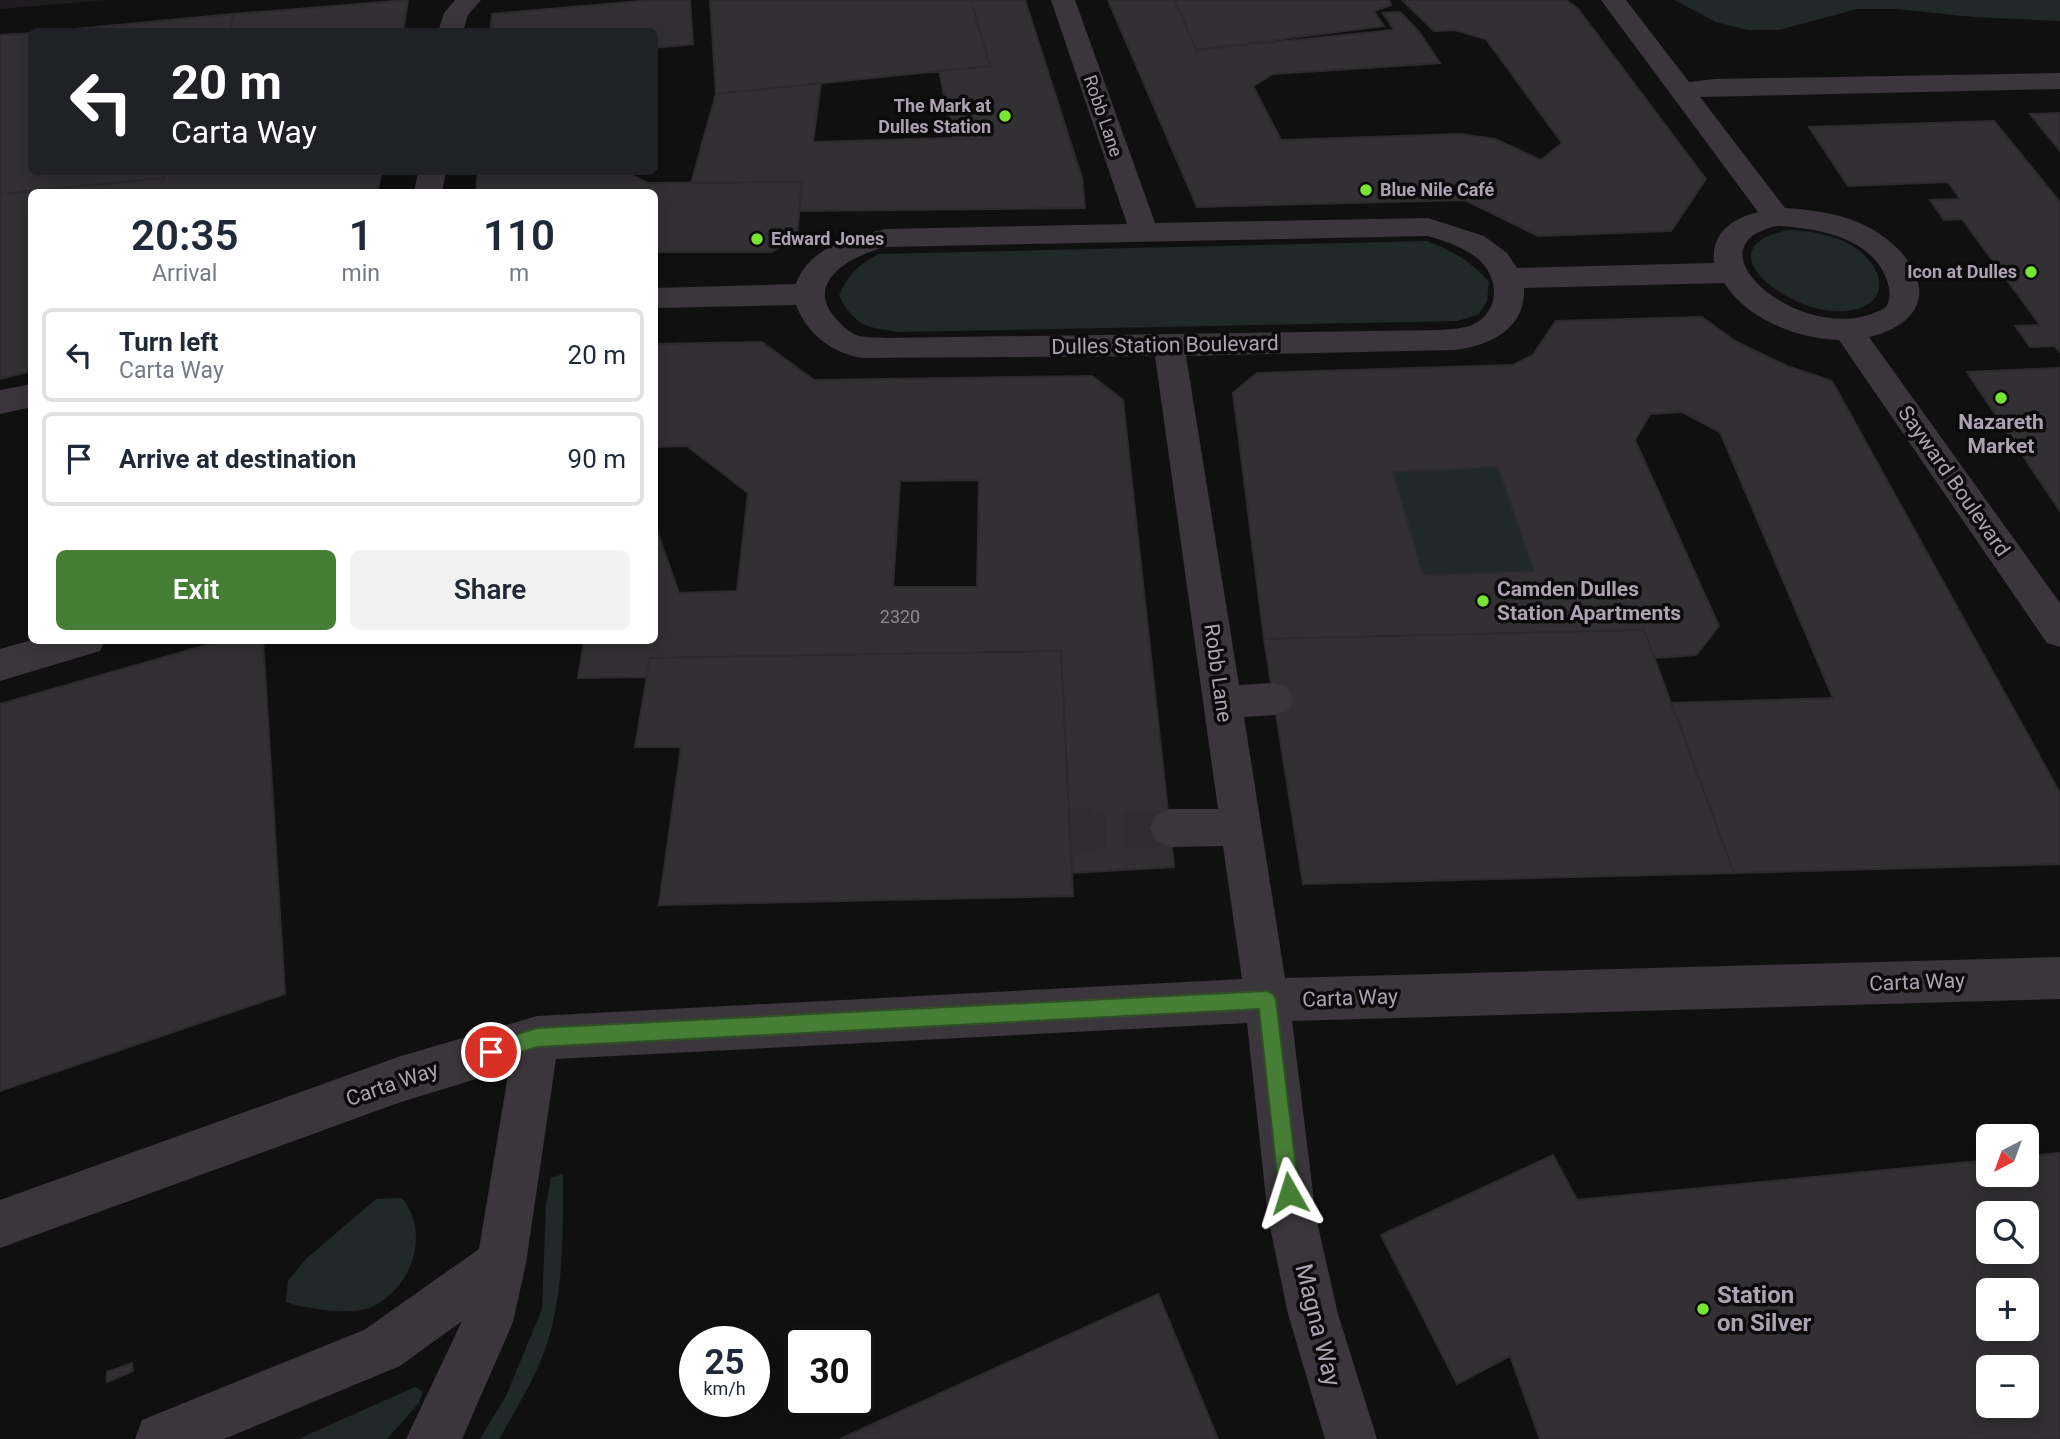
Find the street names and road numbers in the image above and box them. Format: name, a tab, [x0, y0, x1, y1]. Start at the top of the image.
street label: Robb Lane	[1080, 72, 1127, 159]
street label: Dulles Station Boulevard	[1051, 331, 1279, 359]
street label: Sayward Boulevard	[1893, 401, 2015, 561]
street label: Robb Lane	[1199, 622, 1237, 724]
street label: Carta Way	[1869, 968, 1965, 996]
street label: Carta Way	[1302, 984, 1398, 1012]
street label: Carta Way	[343, 1057, 441, 1111]
street label: Magna Way	[1289, 1261, 1347, 1390]

